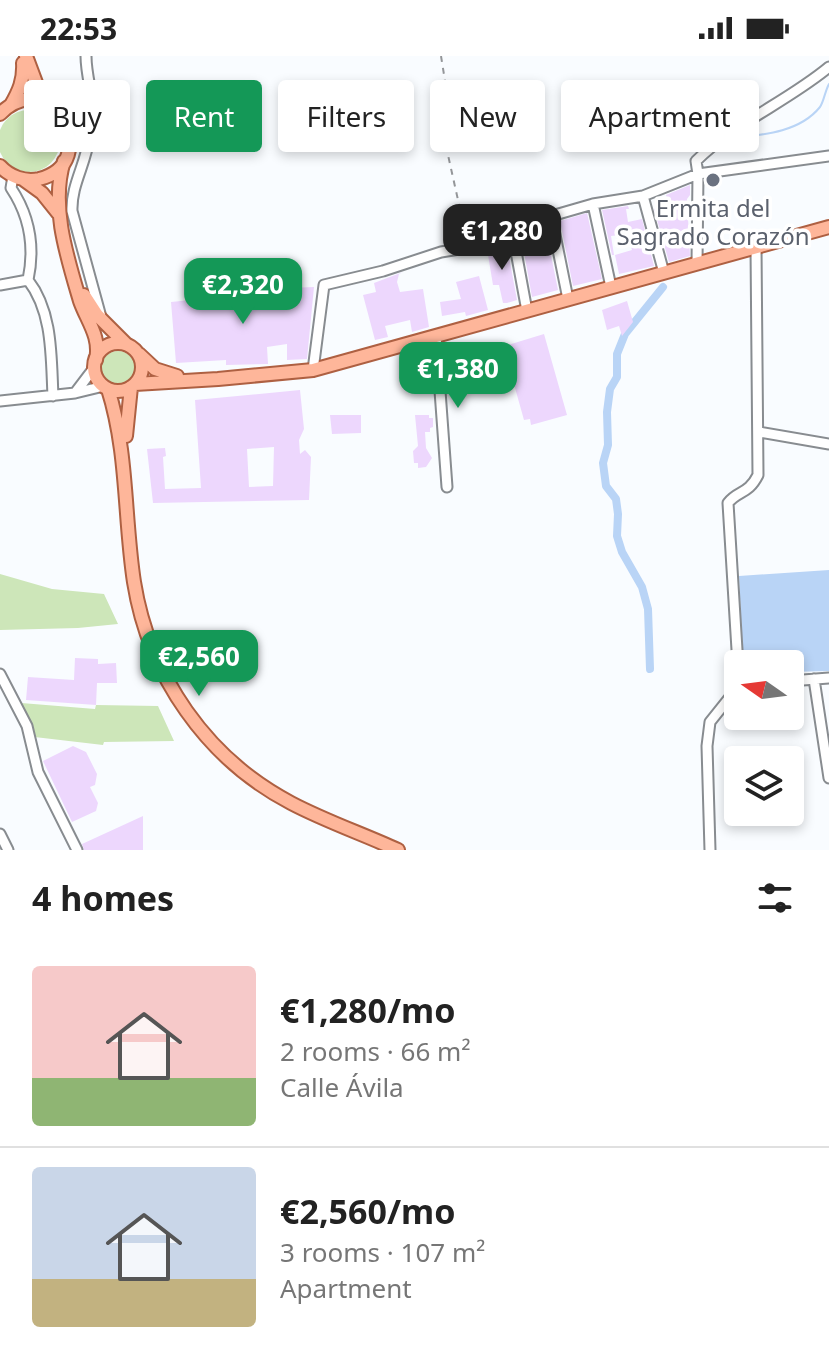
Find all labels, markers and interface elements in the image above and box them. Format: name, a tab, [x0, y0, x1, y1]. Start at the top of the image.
text: 22:53	[40, 8, 117, 49]
chip: Buy	[24, 80, 130, 152]
chip: Rent	[146, 80, 262, 152]
chip: Filters	[278, 80, 414, 152]
chip: New	[430, 80, 545, 152]
chip: Apartment	[561, 80, 759, 152]
marker: Ermita del Sagrado Corazón	[704, 171, 722, 189]
place label: Ermita del Sagrado Corazón	[616, 191, 810, 252]
pin: €1,280	[437, 204, 567, 272]
text: €1,280	[461, 212, 543, 248]
pin: €2,320	[178, 258, 308, 326]
text: €2,320	[202, 266, 284, 302]
pin: €1,380	[393, 342, 523, 410]
text: €1,380	[417, 350, 499, 386]
pin: €2,560	[134, 630, 264, 698]
text: €2,560	[158, 638, 240, 674]
north arrow	[724, 650, 804, 730]
map controls	[724, 650, 804, 826]
button: layers	[724, 746, 804, 826]
text: 4 homes	[32, 875, 174, 921]
icon: filters	[753, 876, 797, 920]
text: €1,280/mo	[280, 987, 455, 1033]
icon: home	[96, 998, 192, 1094]
text: 2 rooms · 66 m²	[280, 1033, 470, 1069]
text: Calle Ávila	[280, 1069, 404, 1105]
text: €2,560/mo	[280, 1188, 455, 1234]
icon: home	[96, 1199, 192, 1295]
text: 3 rooms · 107 m²	[280, 1234, 485, 1270]
text: Apartment	[280, 1270, 412, 1306]

